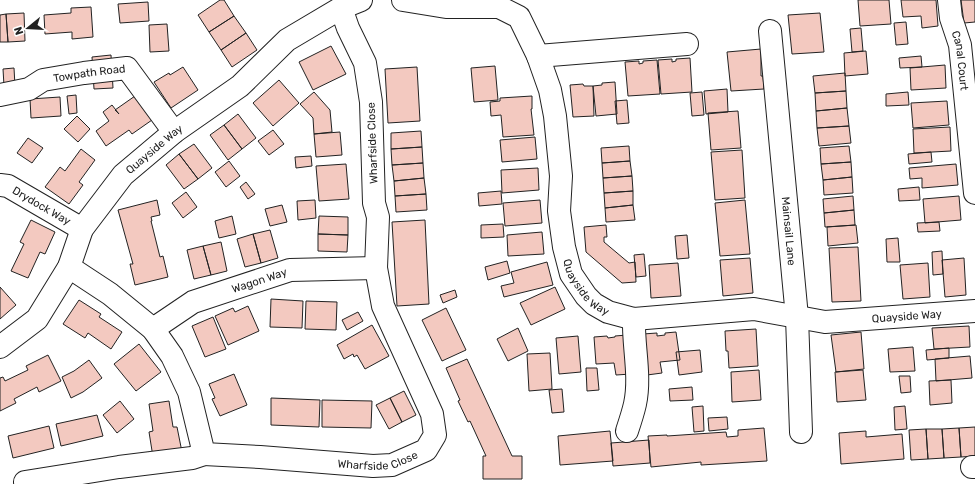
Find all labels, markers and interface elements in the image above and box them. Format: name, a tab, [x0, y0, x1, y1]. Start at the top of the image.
north arrow	[8, 8, 48, 48]
text: N	[12, 25, 26, 37]
street label: Canal Court	[949, 29, 971, 92]
street label: Towpath Road	[52, 62, 126, 85]
street label: Wharfside Close	[365, 102, 380, 184]
street label: Quayside Way	[123, 122, 185, 177]
street label: Drydock Way	[10, 184, 73, 228]
street label: Mainsail Lane	[779, 196, 798, 266]
street label: Quayside Way	[560, 258, 611, 318]
street label: Wagon Way	[230, 265, 289, 296]
street label: Quayside Way	[871, 307, 942, 326]
street label: Wharfside Close	[337, 448, 420, 473]

